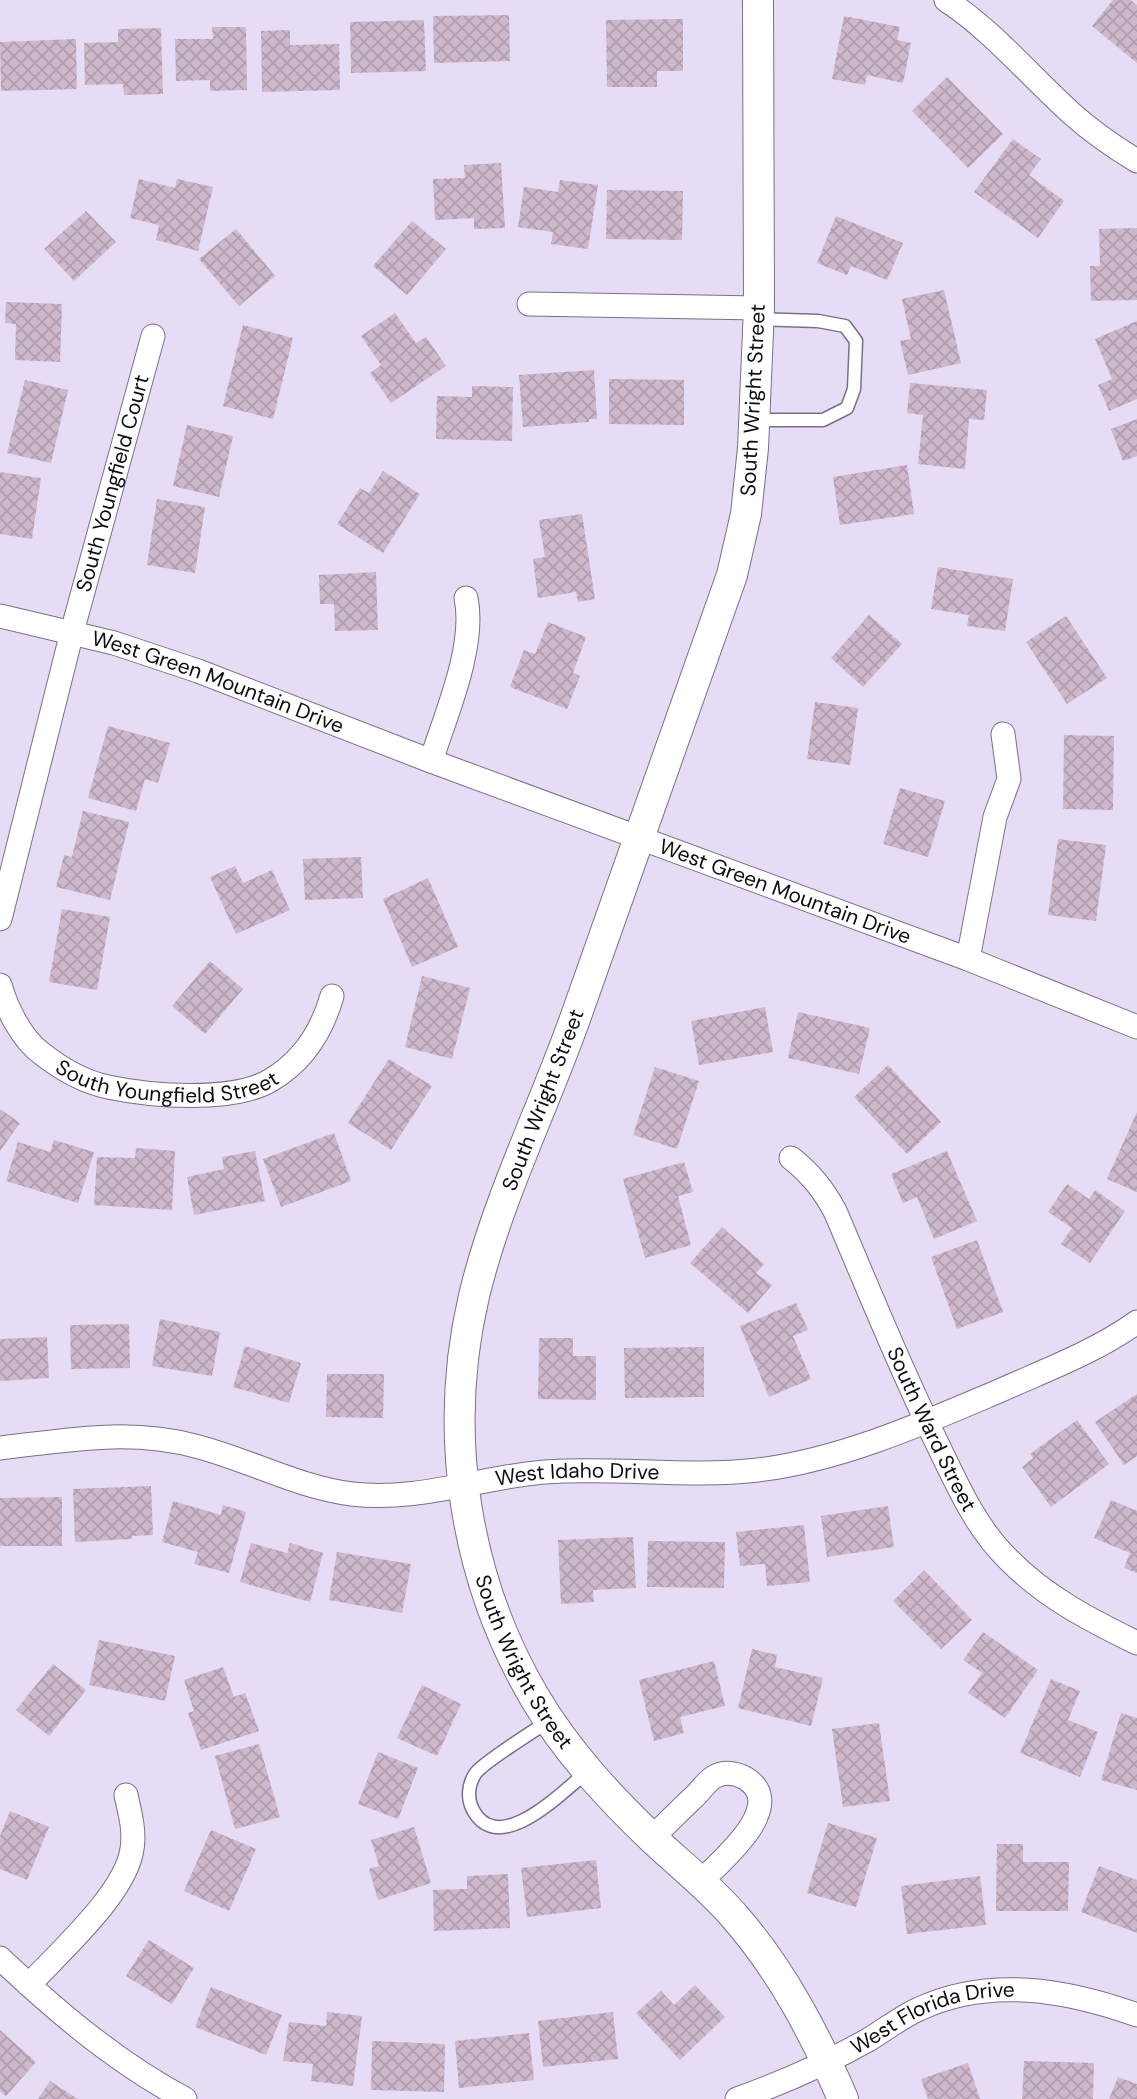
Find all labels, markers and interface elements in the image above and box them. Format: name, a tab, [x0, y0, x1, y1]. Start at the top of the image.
street label: South Wright Street	[734, 303, 772, 497]
street label: South Youngfield Court	[70, 372, 156, 595]
street label: West Green Mountain Drive	[89, 624, 348, 740]
street label: West Green Mountain Drive	[655, 832, 915, 951]
street label: South Wright Street	[495, 1005, 591, 1195]
street label: South Youngfield Street	[50, 1053, 284, 1110]
street label: South Ward Street	[880, 1343, 983, 1517]
street label: West Idaho Drive	[493, 1457, 660, 1493]
street label: South Wright Street	[468, 1571, 579, 1755]
street label: West Florida Drive	[846, 1976, 1015, 2061]

